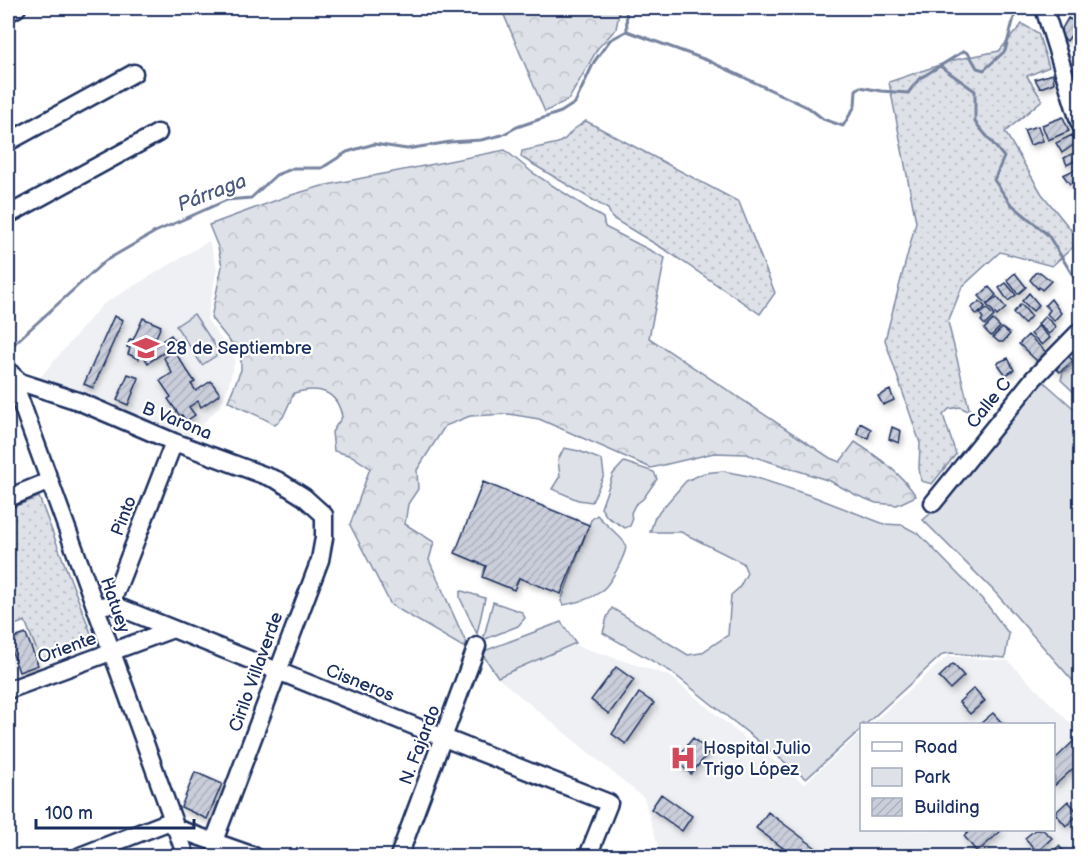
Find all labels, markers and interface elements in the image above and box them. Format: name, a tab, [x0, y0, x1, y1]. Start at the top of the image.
water label: Párraga	[174, 169, 250, 217]
school or university icon: 28 de Septiembre	[131, 333, 161, 363]
place label: 28 de Septiembre	[166, 338, 312, 359]
street label: Calle C	[962, 373, 1016, 433]
street label: B Varona	[139, 398, 215, 444]
street label: Pinto	[107, 493, 141, 539]
street label: Hatuey	[96, 574, 135, 636]
street label: Cirilo Villaverde	[225, 609, 287, 735]
street label: Oriente	[35, 628, 100, 668]
street label: Cisneros	[323, 660, 397, 706]
street label: N. Fajardo	[395, 702, 445, 788]
legend	[860, 723, 1055, 831]
text: Road	[914, 737, 958, 758]
place label: Hospital Julio Trigo López	[703, 738, 811, 780]
hospital icon: Hospital Julio Trigo López	[668, 743, 698, 773]
text: Park	[914, 767, 950, 788]
scale bar	[36, 792, 194, 830]
text: Building	[914, 797, 980, 818]
text: 100 m	[45, 803, 93, 824]

